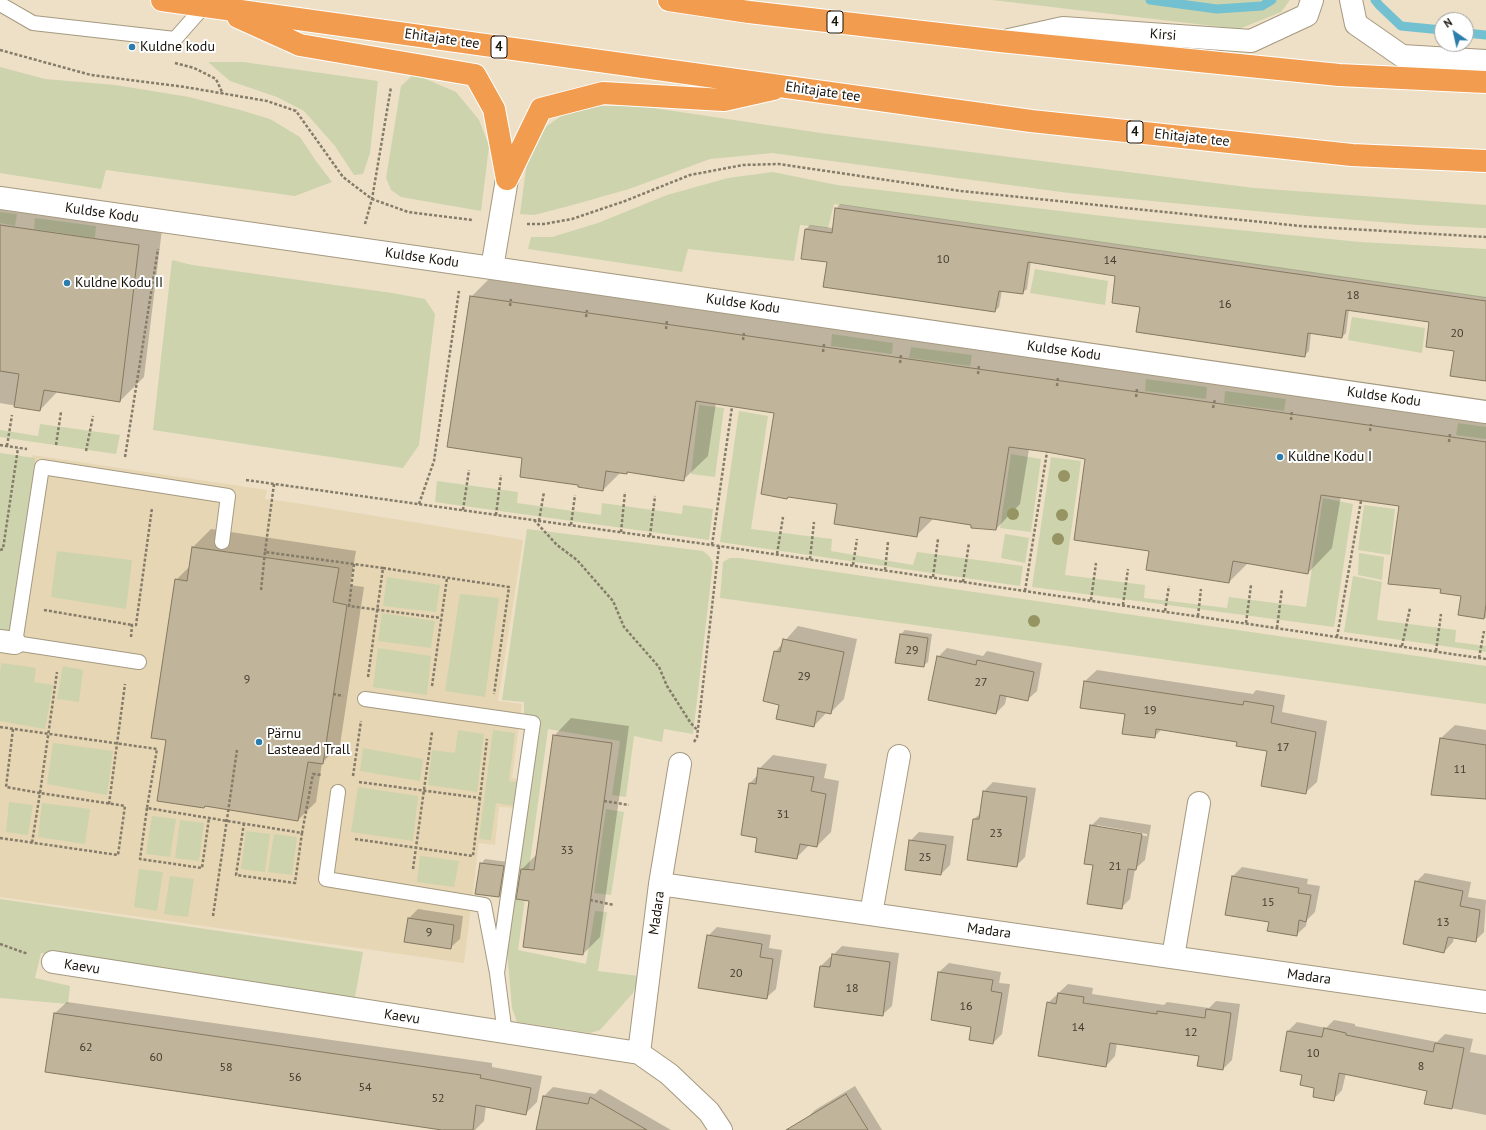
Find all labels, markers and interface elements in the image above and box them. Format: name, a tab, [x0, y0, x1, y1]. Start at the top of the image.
road number: 4	[827, 11, 843, 33]
north arrow	[1434, 12, 1474, 52]
text: N	[1441, 15, 1455, 31]
street label: Ehitajate tee	[404, 25, 480, 53]
street label: Kirsi	[1149, 26, 1177, 44]
road number: 4	[491, 36, 507, 58]
place label: Kuldne kodu	[140, 39, 215, 55]
marker: Kuldne kodu	[127, 42, 137, 52]
street label: Ehitajate tee	[785, 78, 861, 106]
road number: 4	[1127, 121, 1143, 143]
street label: Ehitajate tee	[1154, 126, 1230, 150]
street label: Kuldse Kodu	[64, 199, 140, 227]
street label: Kuldse Kodu	[384, 244, 460, 272]
house number: 10	[936, 253, 950, 267]
house number: 14	[1103, 254, 1117, 268]
place label: Kuldne Kodu II	[75, 275, 163, 291]
marker: Kuldne Kodu II	[62, 278, 72, 288]
house number: 18	[1346, 289, 1360, 303]
street label: Kuldse Kodu	[705, 290, 781, 318]
house number: 16	[1218, 298, 1232, 312]
house number: 20	[1450, 327, 1464, 341]
street label: Kuldse Kodu	[1026, 337, 1102, 365]
street label: Kuldse Kodu	[1346, 383, 1422, 411]
place label: Kuldne Kodu I	[1288, 449, 1372, 465]
marker: Kuldne Kodu I	[1275, 452, 1285, 462]
house number: 29	[905, 644, 919, 658]
house number: 29	[797, 670, 811, 684]
house number: 9	[244, 673, 250, 687]
house number: 27	[974, 676, 988, 690]
house number: 19	[1143, 704, 1157, 718]
place label: Pärnu Lasteaed Trall	[267, 726, 350, 758]
marker: Pärnu Lasteaed Trall	[254, 737, 264, 747]
house number: 17	[1276, 741, 1290, 755]
house number: 11	[1453, 763, 1467, 777]
house number: 31	[776, 808, 790, 822]
house number: 23	[989, 827, 1003, 841]
house number: 33	[560, 844, 574, 858]
house number: 25	[918, 851, 932, 865]
house number: 21	[1108, 860, 1122, 874]
street label: Madara	[646, 890, 668, 936]
house number: 15	[1261, 896, 1275, 910]
house number: 13	[1436, 916, 1450, 930]
street label: Madara	[966, 920, 1012, 942]
house number: 9	[426, 926, 432, 940]
street label: Kaevu	[63, 956, 101, 978]
street label: Madara	[1286, 966, 1332, 988]
house number: 20	[729, 967, 743, 981]
house number: 18	[845, 982, 859, 996]
house number: 16	[959, 1000, 973, 1014]
street label: Kaevu	[383, 1006, 421, 1028]
house number: 14	[1071, 1021, 1085, 1035]
house number: 12	[1184, 1026, 1198, 1040]
house number: 62	[79, 1041, 93, 1055]
house number: 10	[1306, 1047, 1320, 1061]
house number: 60	[149, 1051, 163, 1065]
house number: 8	[1418, 1060, 1424, 1074]
house number: 58	[219, 1061, 233, 1075]
house number: 56	[288, 1071, 302, 1085]
house number: 54	[358, 1081, 372, 1095]
house number: 52	[431, 1092, 445, 1106]

